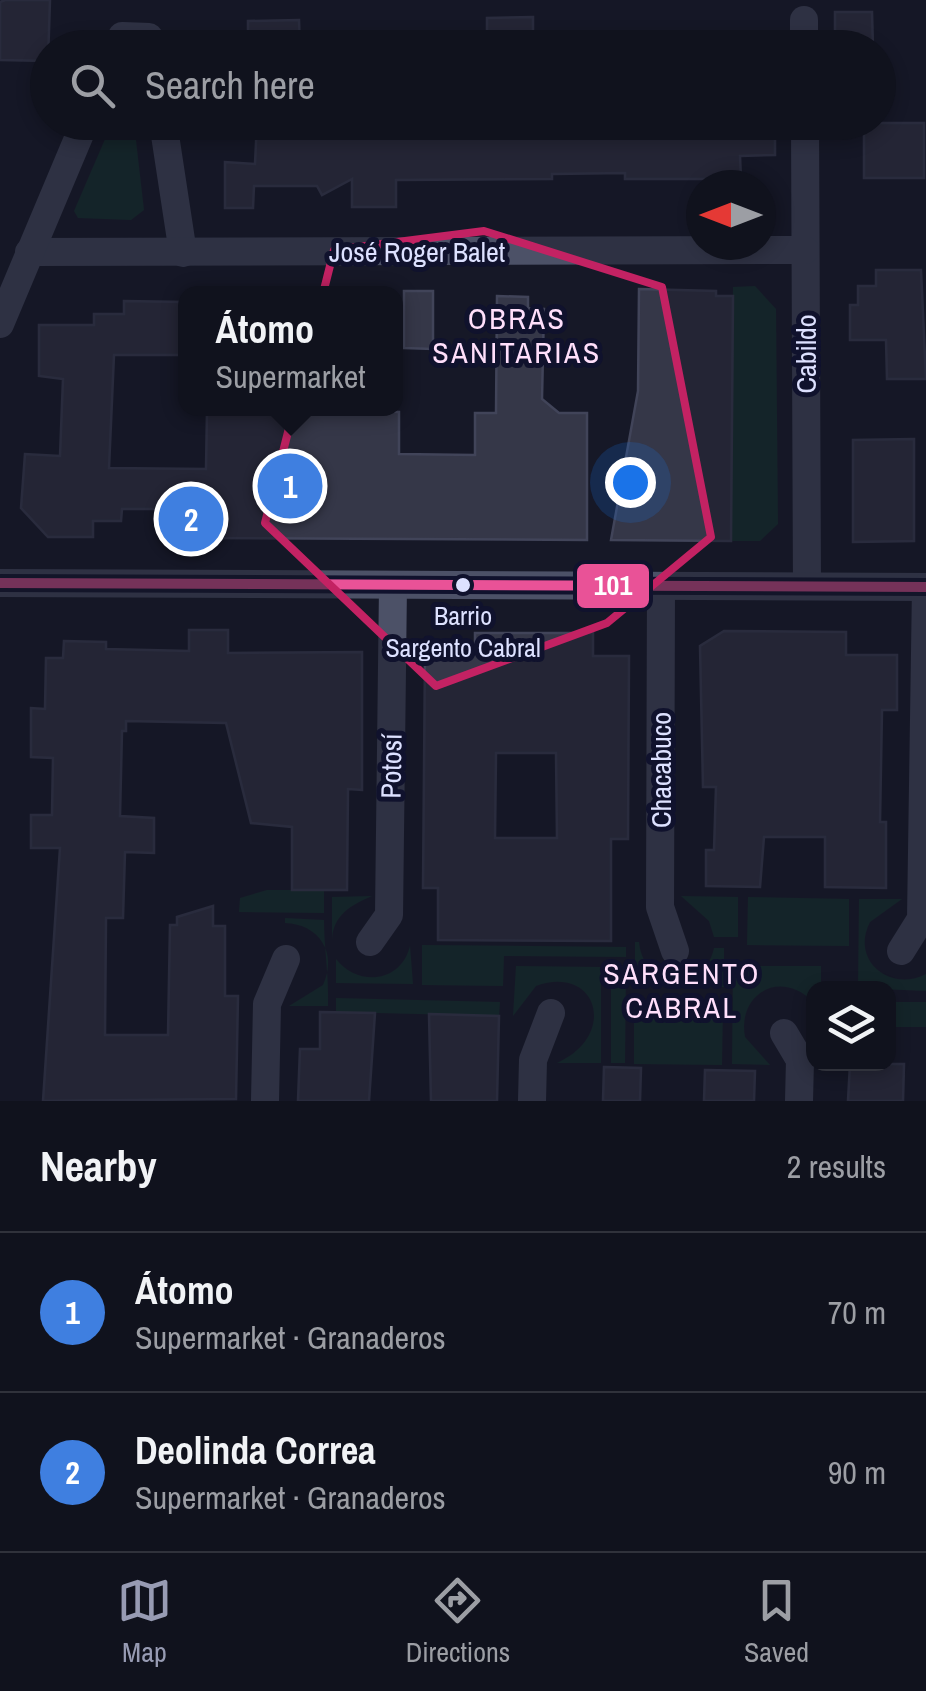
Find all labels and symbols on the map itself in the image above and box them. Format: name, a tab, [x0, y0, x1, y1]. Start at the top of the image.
north arrow	[686, 170, 776, 260]
street label: José Roger Balet	[329, 233, 505, 271]
district label: OBRAS SANITARIAS	[432, 298, 602, 372]
street label: Cabildo	[787, 314, 825, 394]
pin: 1	[258, 448, 322, 524]
your location	[605, 457, 656, 508]
pin: 2	[158, 482, 224, 556]
line badge: 101	[575, 562, 651, 610]
text: 101	[594, 566, 632, 604]
marker: Barrio Sargento Cabral	[453, 575, 473, 595]
place label: Barrio Sargento Cabral	[385, 598, 541, 665]
street label: Chacabuco	[642, 712, 680, 828]
street label: Potosí	[371, 733, 411, 799]
district label: SARGENTO CABRAL	[603, 953, 761, 1027]

